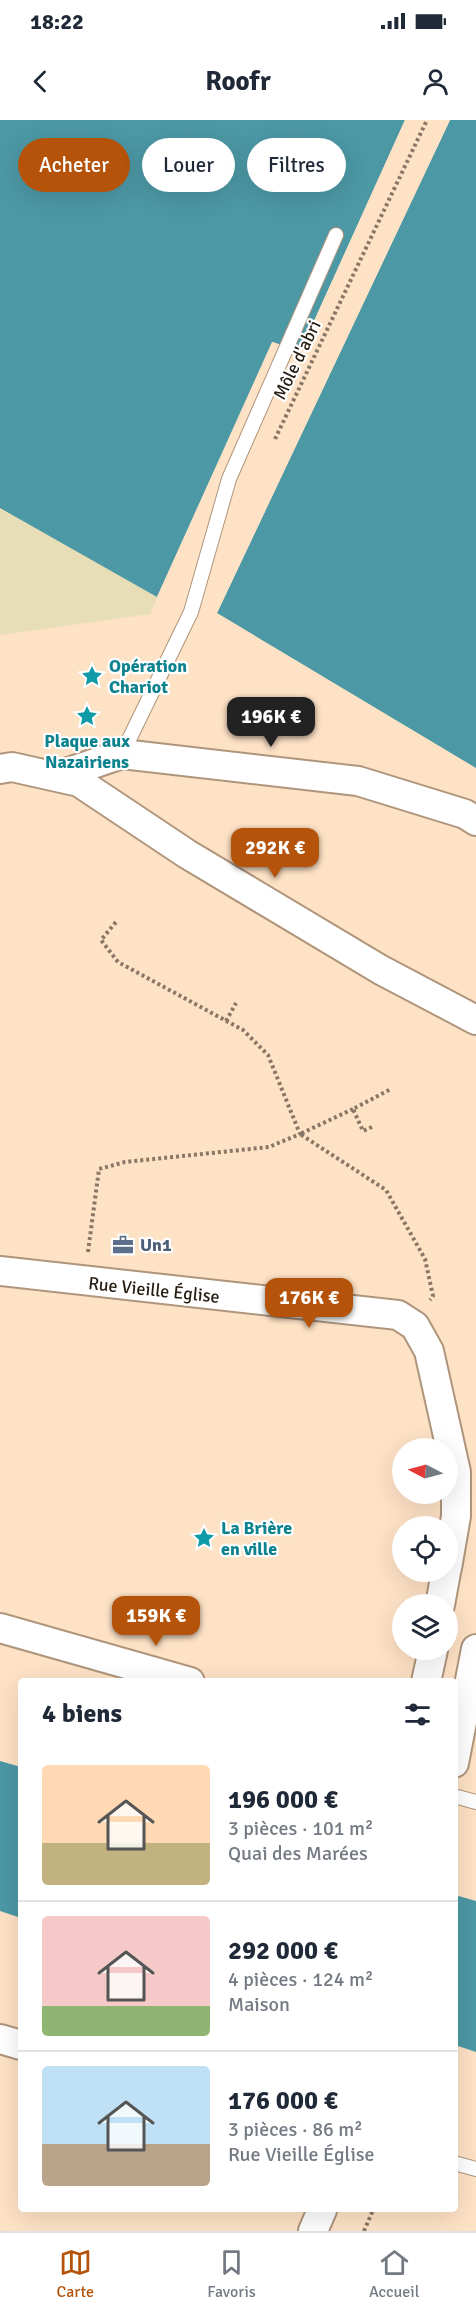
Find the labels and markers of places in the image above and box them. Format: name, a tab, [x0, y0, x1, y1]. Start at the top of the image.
place label: Opération Chariot	[109, 655, 187, 698]
place icon: Opération Chariot	[80, 664, 104, 688]
pin: 196K €	[222, 697, 320, 748]
place icon: Plaque aux Nazairiens	[75, 704, 99, 728]
place label: Plaque aux Nazairiens	[44, 730, 130, 773]
pin: 292K €	[226, 828, 324, 879]
office icon: Un1	[111, 1233, 135, 1257]
place label: Un1	[140, 1234, 172, 1256]
pin: 176K €	[260, 1278, 358, 1329]
place label: La Brière en ville	[221, 1517, 292, 1560]
place icon: La Brière en ville	[192, 1526, 216, 1550]
pin: 159K €	[107, 1596, 205, 1647]

